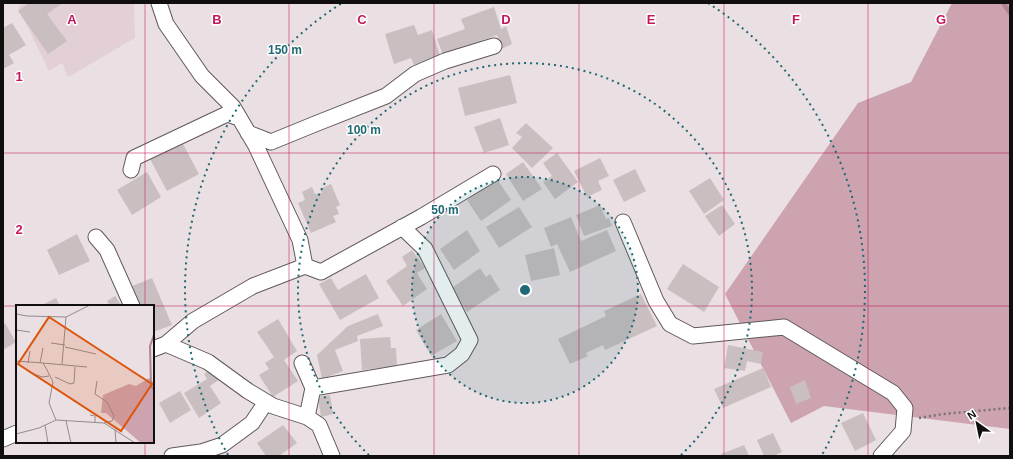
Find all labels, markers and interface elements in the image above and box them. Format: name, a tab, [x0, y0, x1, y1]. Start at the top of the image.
text: A	[67, 12, 77, 27]
text: B	[212, 12, 222, 27]
text: C	[357, 12, 367, 27]
text: D	[501, 12, 511, 27]
text: E	[647, 12, 656, 27]
text: F	[792, 12, 800, 27]
text: G	[936, 12, 946, 27]
text: 150 m	[268, 43, 302, 57]
text: 1	[15, 69, 23, 84]
text: 100 m	[347, 123, 381, 137]
text: 50 m	[431, 203, 459, 217]
text: 2	[15, 222, 23, 237]
centre of rings	[518, 283, 532, 297]
inset map	[16, 305, 154, 443]
north arrow	[957, 403, 997, 443]
text: N	[965, 407, 978, 422]

